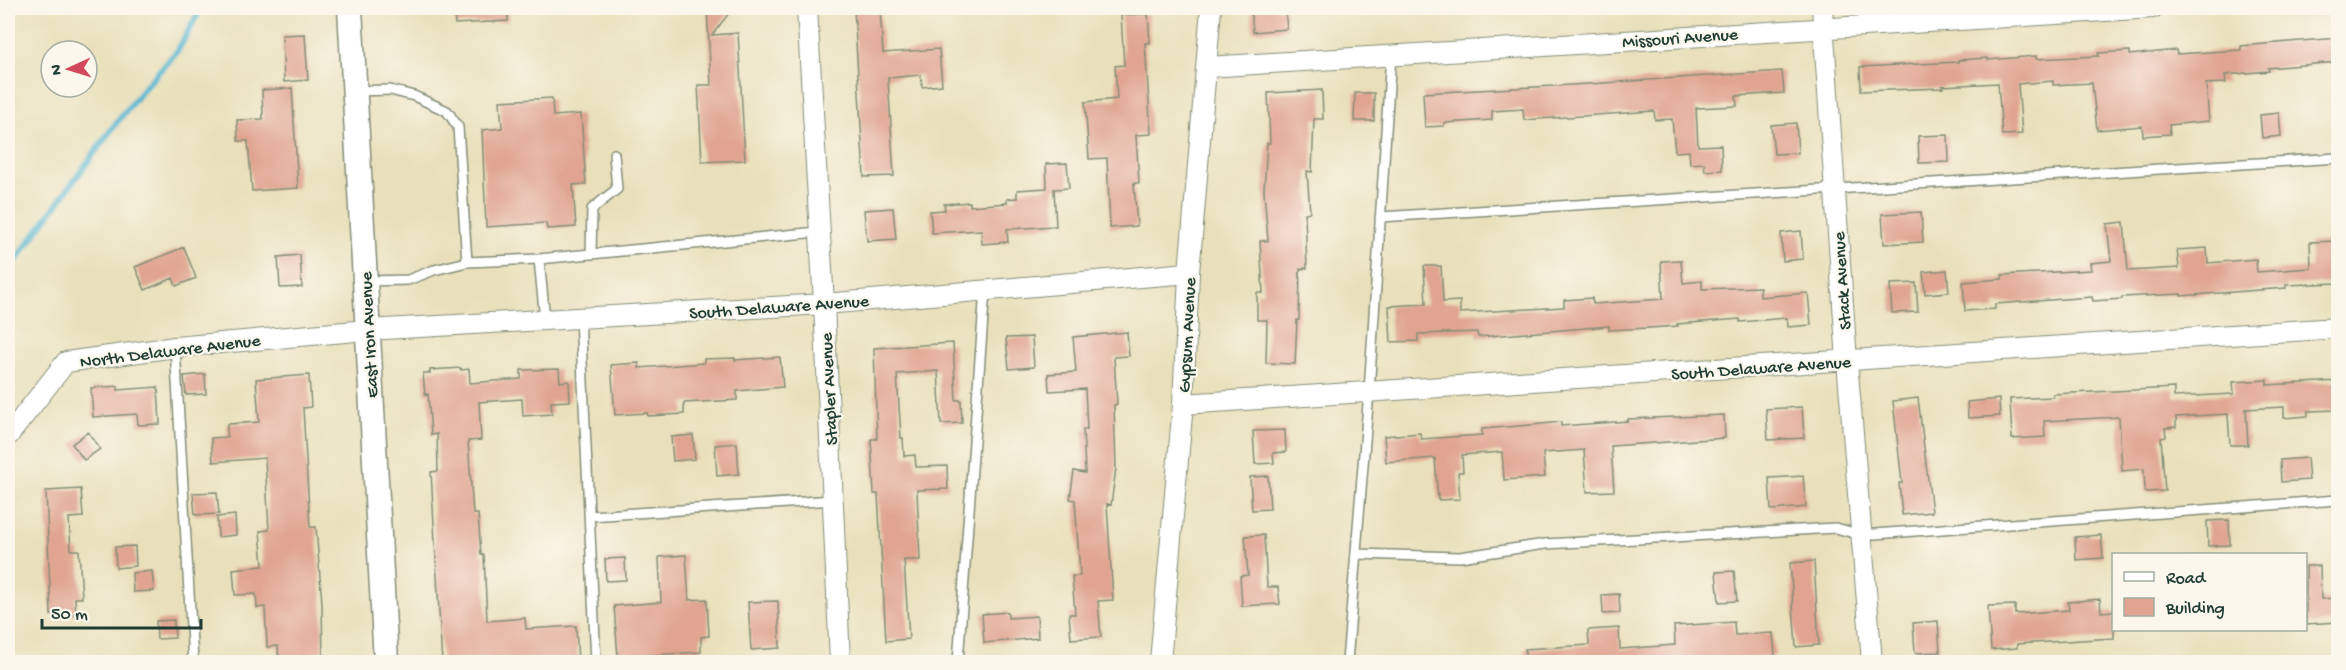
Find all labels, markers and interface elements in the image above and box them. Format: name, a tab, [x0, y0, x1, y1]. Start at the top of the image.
street label: Missouri Avenue	[1622, 25, 1740, 54]
north arrow	[39, 39, 99, 99]
text: N	[48, 63, 67, 76]
street label: Stack Avenue	[1830, 230, 1857, 331]
street label: East Iron Avenue	[357, 270, 384, 399]
street label: Gypsum Avenue	[1175, 276, 1202, 393]
street label: South Delaware Avenue	[688, 292, 871, 325]
street label: North Delaware Avenue	[79, 331, 262, 374]
street label: Stapler Avenue	[817, 331, 844, 446]
street label: South Delaware Avenue	[1670, 353, 1853, 386]
legend	[2112, 553, 2307, 631]
text: Road	[2166, 569, 2207, 590]
scale bar	[42, 592, 201, 630]
text: Building	[2165, 599, 2225, 620]
text: 50 m	[51, 605, 88, 626]

